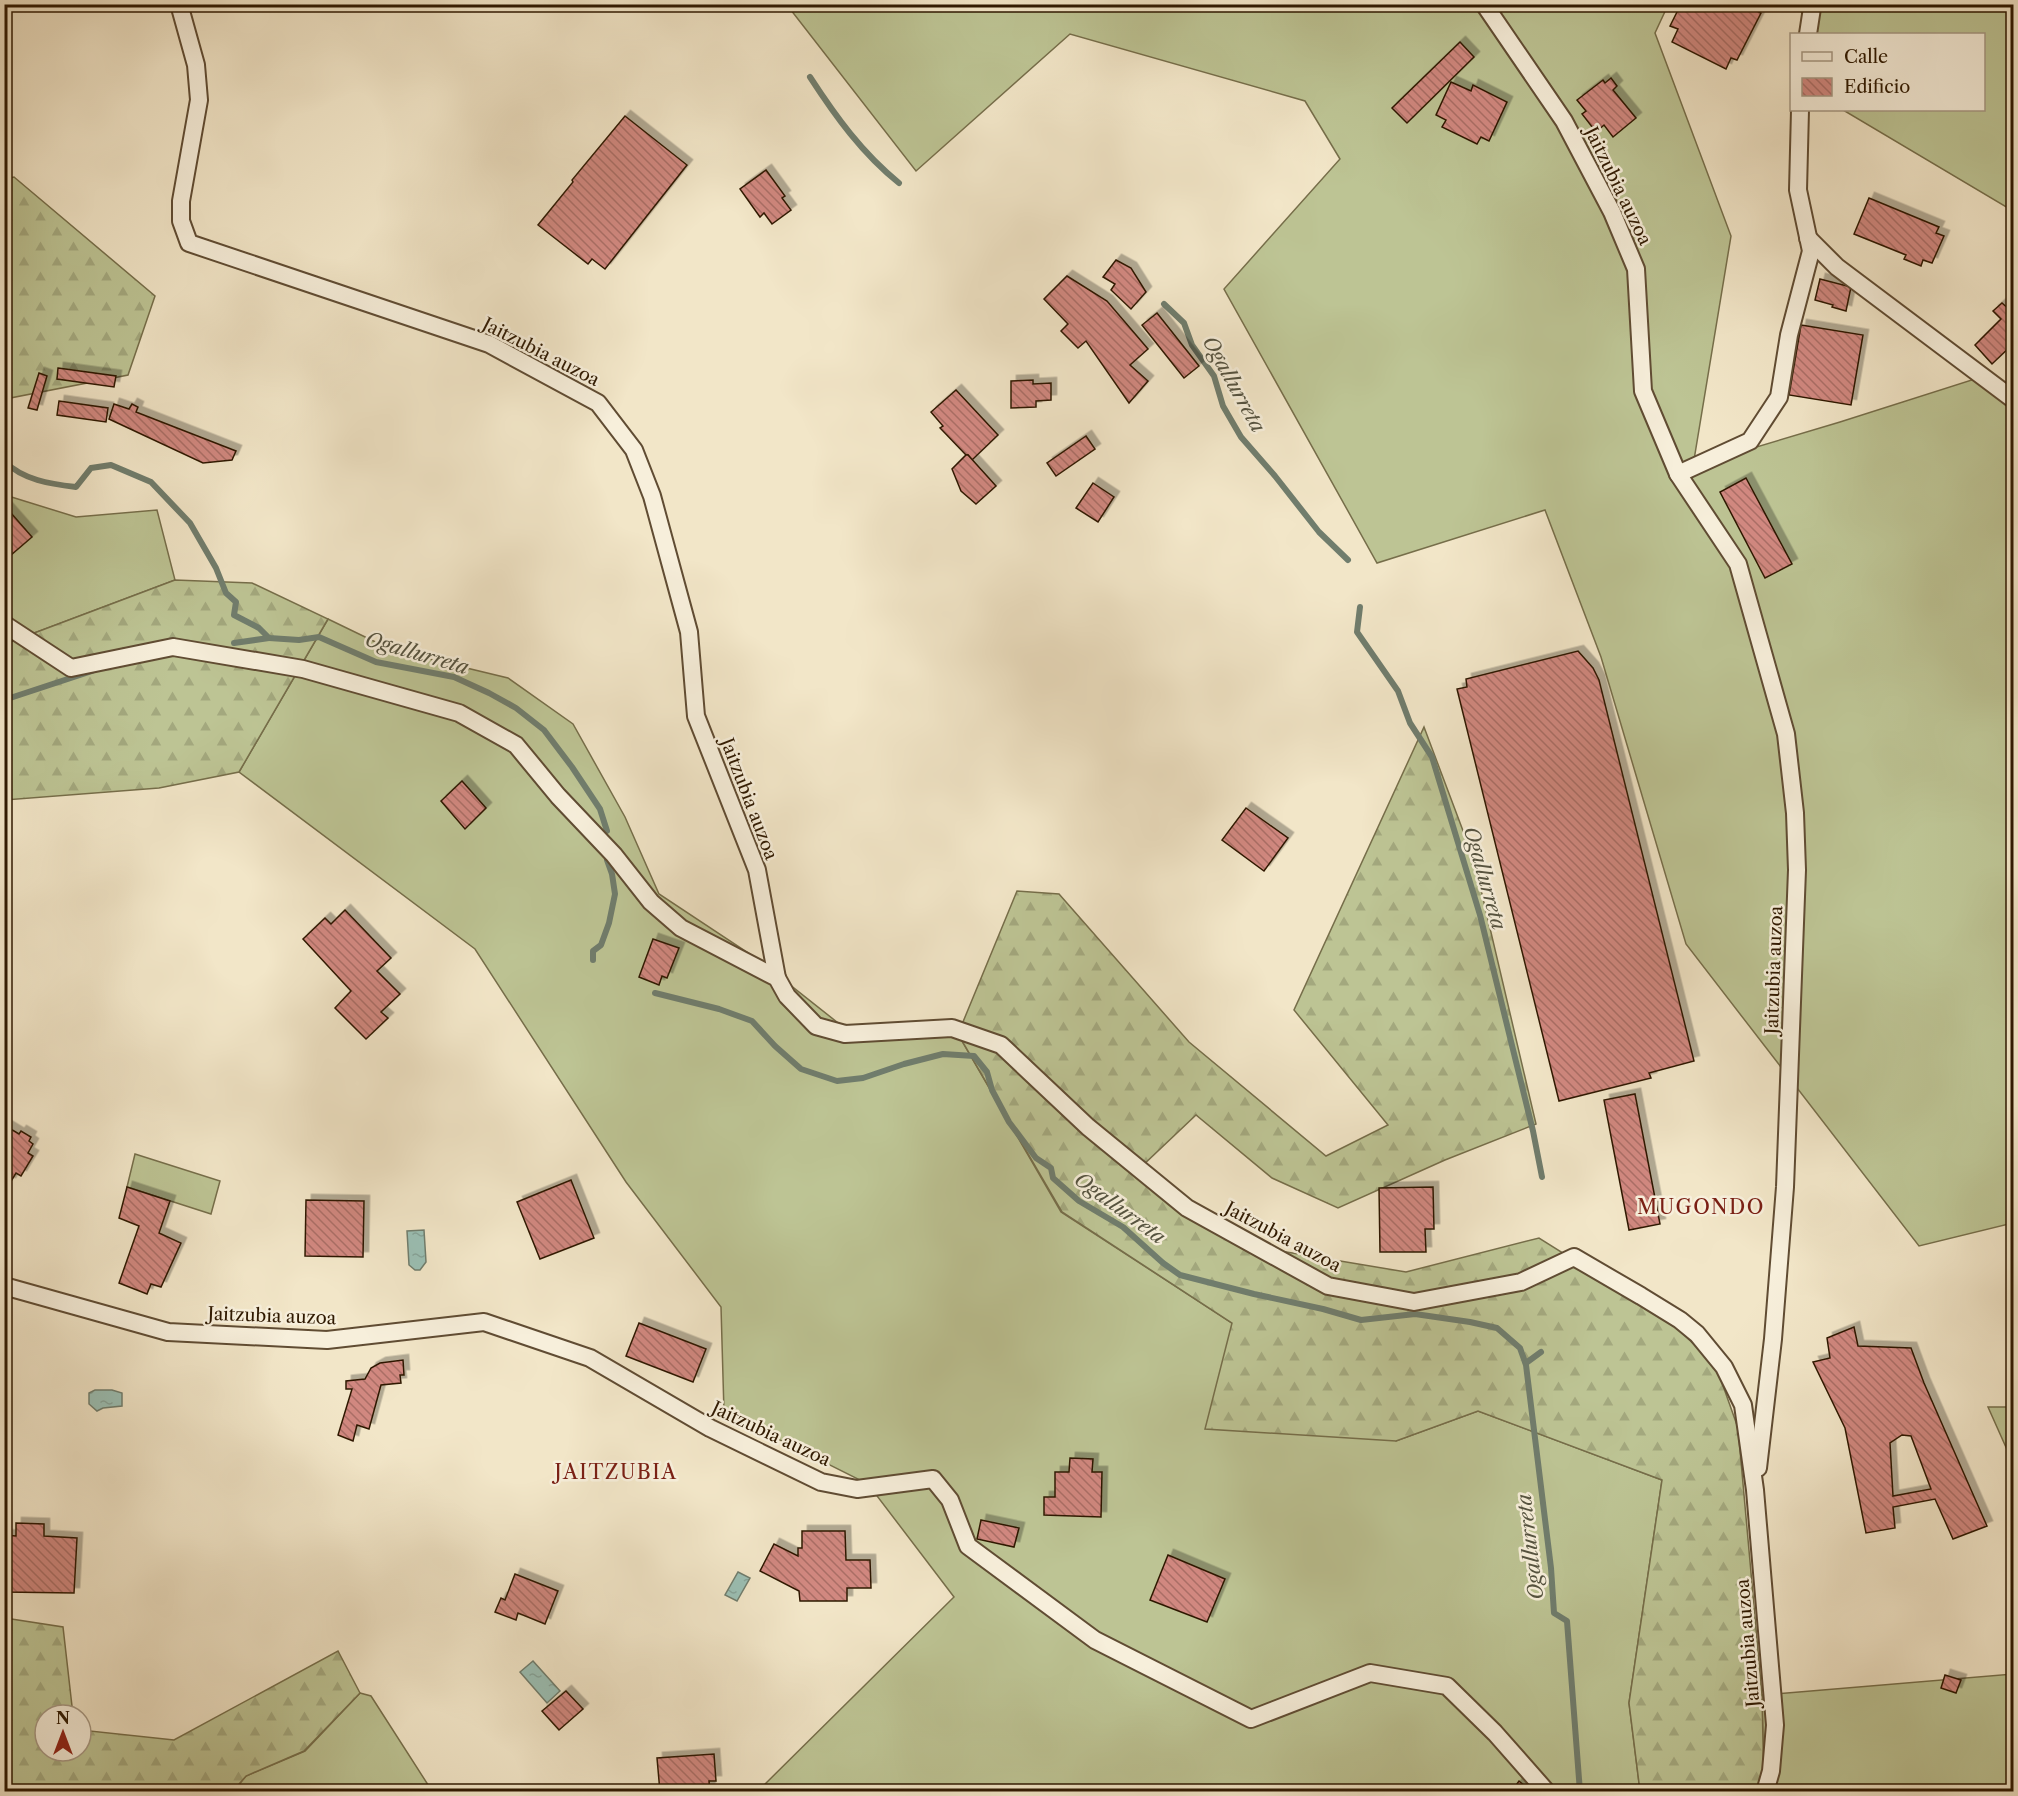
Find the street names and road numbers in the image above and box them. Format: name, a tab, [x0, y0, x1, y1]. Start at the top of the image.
street label: Jaitzubia auzoa	[1579, 121, 1656, 249]
street label: Jaitzubia auzoa	[476, 312, 604, 391]
street label: Jaitzubia auzoa	[715, 732, 783, 863]
street label: Jaitzubia auzoa	[1761, 905, 1787, 1038]
street label: Jaitzubia auzoa	[1218, 1196, 1345, 1277]
street label: Jaitzubia auzoa	[204, 1303, 337, 1329]
street label: Jaitzubia auzoa	[705, 1396, 834, 1471]
street label: Jaitzubia auzoa	[1731, 1577, 1765, 1711]

